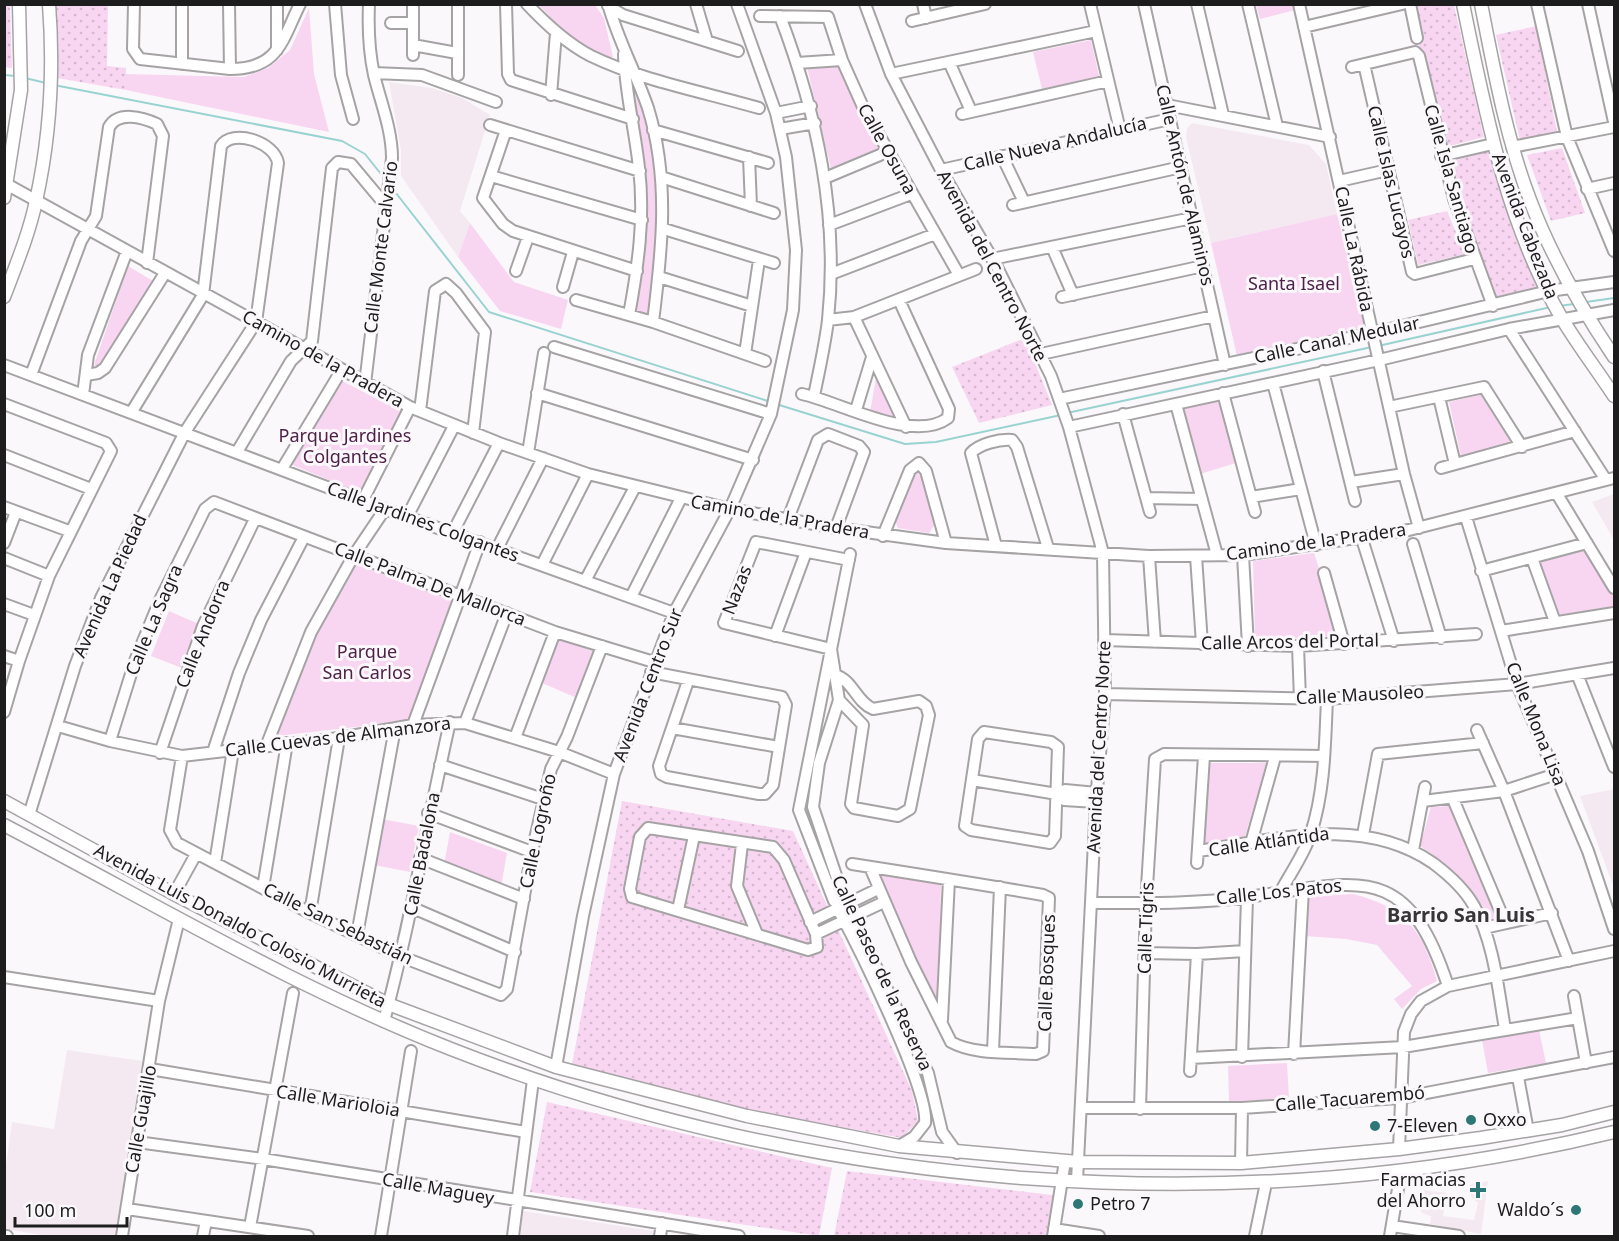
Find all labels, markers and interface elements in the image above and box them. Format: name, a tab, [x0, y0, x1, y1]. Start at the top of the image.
street label: Calle Antón de Alaminos	[1151, 82, 1221, 288]
street label: Calle Osuna	[853, 99, 923, 198]
street label: Calle Isla Santiago	[1419, 101, 1485, 256]
street label: Calle Islas Lucayos	[1363, 103, 1421, 261]
street label: Calle Nueva Andalucía	[961, 110, 1149, 176]
street label: Avenida Cabezada	[1487, 149, 1565, 302]
street label: Calle Monte Calvario	[358, 159, 402, 334]
street label: Avenida del Centro Norte	[932, 166, 1054, 365]
street label: Calle La Rábida	[1330, 184, 1380, 314]
park label: Santa Isael	[1248, 271, 1340, 295]
street label: Camino de la Pradera	[238, 304, 409, 413]
street label: Calle Canal Medular	[1252, 310, 1422, 368]
park label: Parque Jardines Colgantes	[279, 423, 411, 468]
street label: Calle Jardines Colgantes	[324, 475, 523, 567]
street label: Camino de la Pradera	[689, 488, 872, 544]
street label: Avenida La Piedad	[67, 510, 151, 661]
street label: Camino de la Pradera	[1224, 517, 1407, 566]
street label: Calle Palma De Mallorca	[331, 535, 530, 631]
street label: Calle La Sagra	[119, 561, 187, 679]
street label: Nazas	[716, 562, 756, 618]
street label: Calle Andorra	[169, 576, 235, 691]
street label: Avenida Centro Sur	[607, 604, 688, 765]
street label: Calle Arcos del Portal	[1201, 627, 1379, 655]
park label: Parque San Carlos	[323, 639, 411, 684]
street label: Avenida del Centro Norte	[1080, 640, 1116, 854]
street label: Calle Mona Lisa	[1501, 658, 1573, 789]
street label: Calle Mausoleo	[1295, 679, 1425, 709]
street label: Calle Cuevas de Almanzora	[224, 710, 452, 762]
street label: Calle Logroño	[513, 771, 561, 890]
street label: Calle Badalona	[397, 790, 445, 918]
street label: Calle Atlántida	[1207, 821, 1331, 861]
street label: Avenida Luis Donaldo Colosio Murrieta	[90, 838, 391, 1013]
street label: Calle Paseo de la Reserva	[827, 871, 939, 1074]
street label: Calle Los Patos	[1215, 872, 1343, 910]
street label: Calle San Sebastián	[260, 876, 417, 970]
street label: Calle Tigris	[1131, 882, 1159, 974]
district label: Barrio San Luis	[1387, 901, 1535, 928]
street label: Calle Bosques	[1032, 914, 1060, 1032]
street label: Calle Guajillo	[119, 1063, 161, 1175]
street label: Calle Marioloia	[274, 1078, 402, 1122]
street label: Calle Tacuarembó	[1274, 1080, 1426, 1117]
place label: Oxxo	[1483, 1107, 1527, 1131]
place label: 7-Eleven	[1387, 1113, 1458, 1137]
marker: Oxxo	[1464, 1113, 1478, 1127]
marker: 7-Eleven	[1368, 1119, 1382, 1133]
street label: Calle Maguey	[380, 1166, 497, 1210]
place label: Farmacias del Ahorro	[1377, 1167, 1466, 1212]
marker: Farmacias del Ahorro	[1471, 1183, 1485, 1197]
scale bar	[15, 1190, 128, 1228]
place label: Petro 7	[1090, 1191, 1150, 1215]
marker: Petro 7	[1071, 1197, 1085, 1211]
place label: Waldo´s	[1497, 1197, 1564, 1221]
text: 100 m	[24, 1198, 76, 1222]
marker: Waldo´s	[1569, 1203, 1583, 1217]

